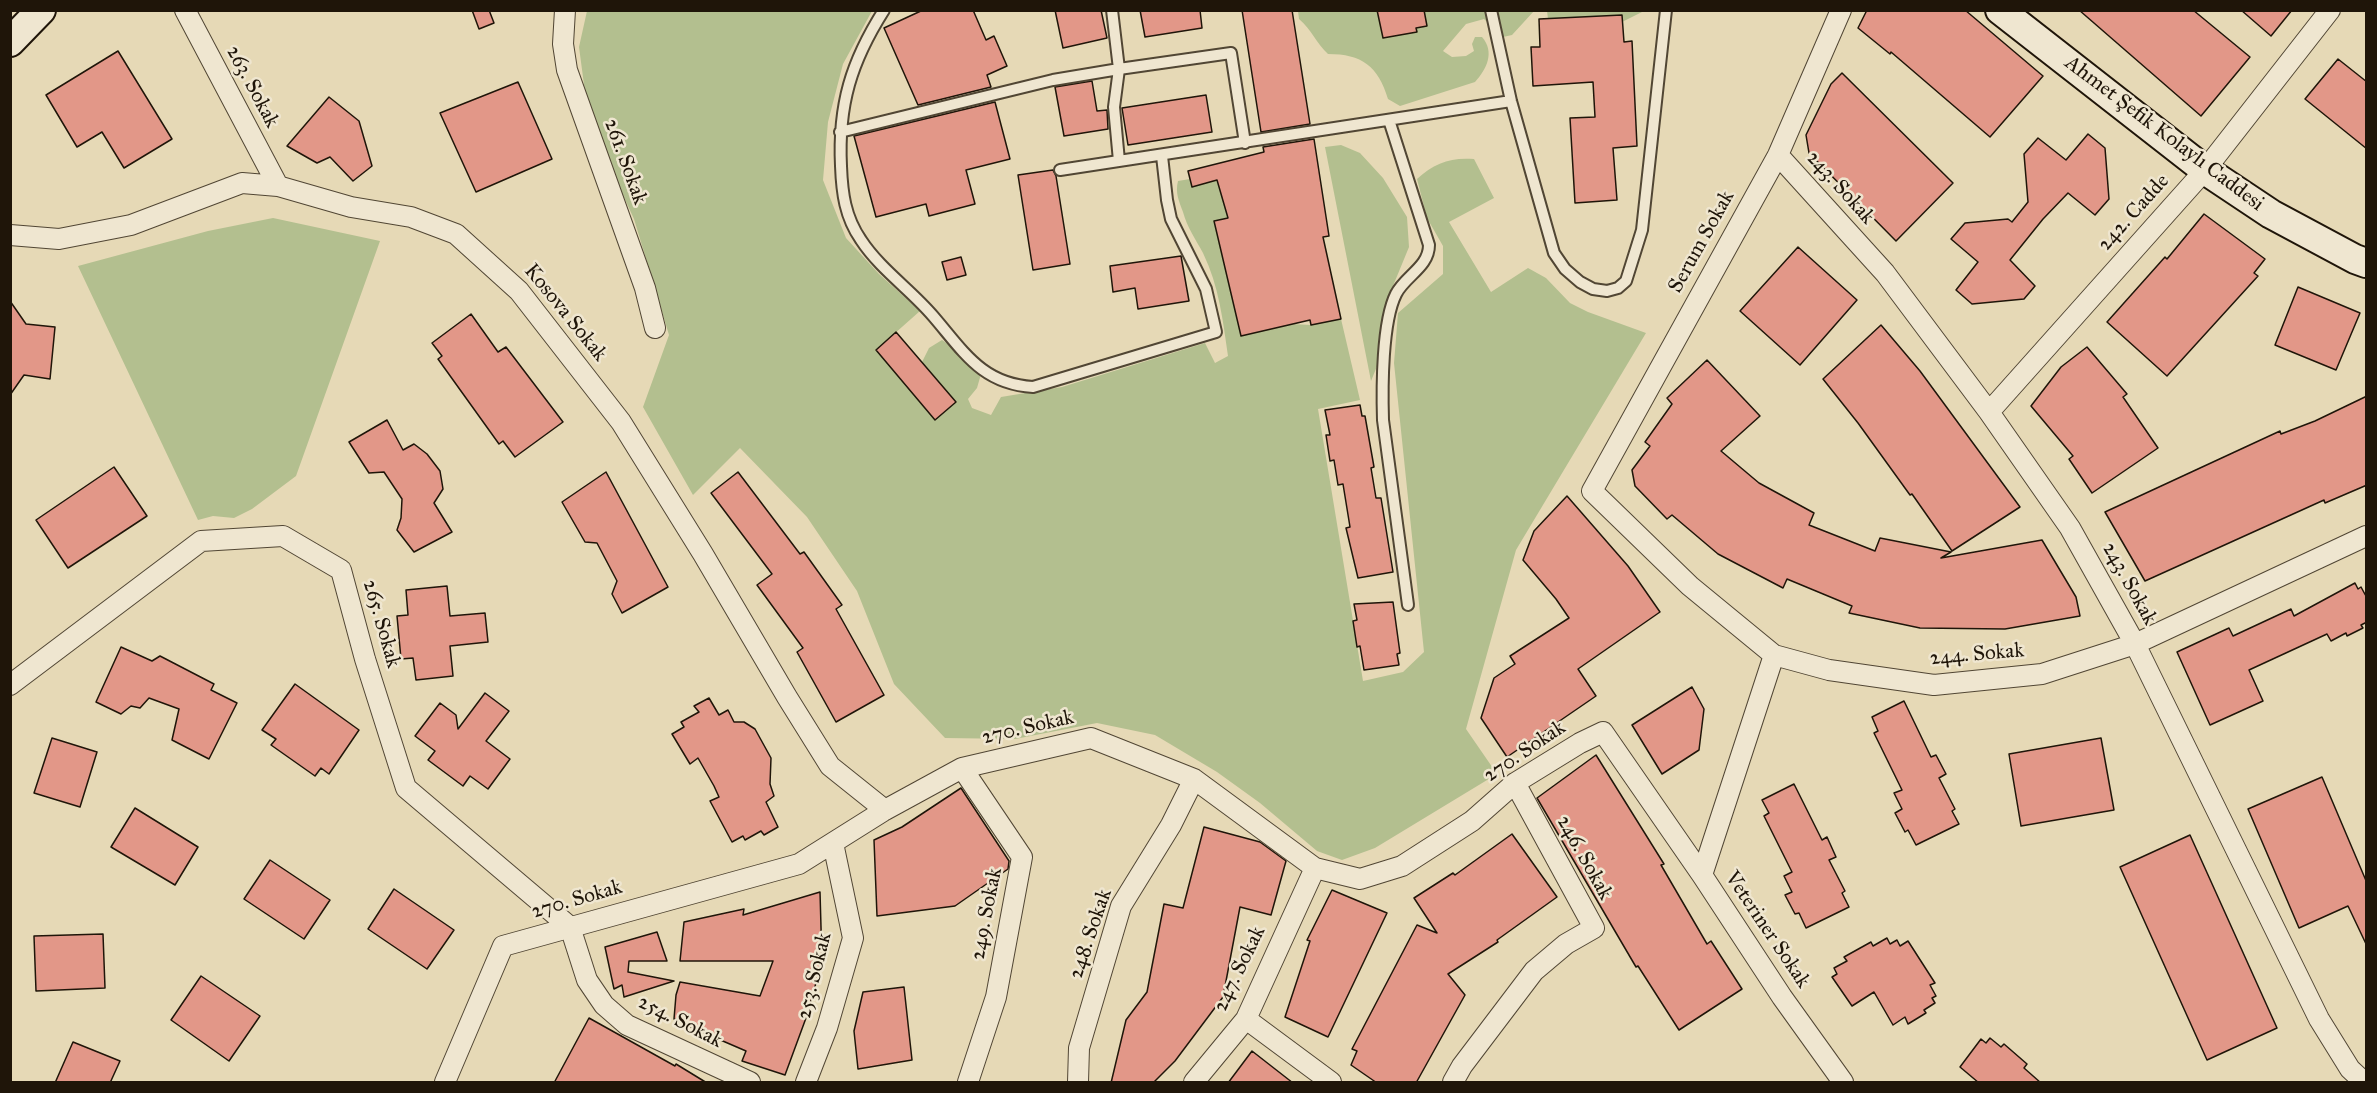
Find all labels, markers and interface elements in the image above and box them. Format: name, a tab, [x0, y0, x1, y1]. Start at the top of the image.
street label: 263. Sokak	[220, 42, 284, 132]
street label: Ahmet Şefik Kolaylı Caddesi	[2059, 51, 2269, 217]
street label: 261. Sokak	[598, 116, 652, 208]
street label: 243. Sokak	[1800, 146, 1880, 230]
street label: 242. Cadde	[2093, 169, 2175, 257]
street label: Serum Sokak	[1664, 186, 1740, 298]
street label: Kosova Sokak	[518, 259, 612, 367]
street label: 243. Sokak	[2096, 538, 2162, 630]
street label: 265. Sokak	[356, 577, 406, 671]
street label: 244. Sokak	[1929, 638, 2025, 672]
street label: 270. Sokak	[980, 705, 1076, 751]
street label: 270. Sokak	[1479, 715, 1571, 789]
street label: 246. Sokak	[1550, 811, 1618, 905]
street label: 249. Sokak	[966, 866, 1008, 962]
street label: Veteriner Sokak	[1719, 867, 1815, 993]
street label: 270. Sokak	[529, 875, 625, 925]
street label: 248. Sokak	[1064, 886, 1118, 982]
street label: 247. Sokak	[1208, 922, 1272, 1016]
street label: 253. Sokak	[792, 930, 838, 1022]
street label: 254. Sokak	[633, 990, 727, 1054]

